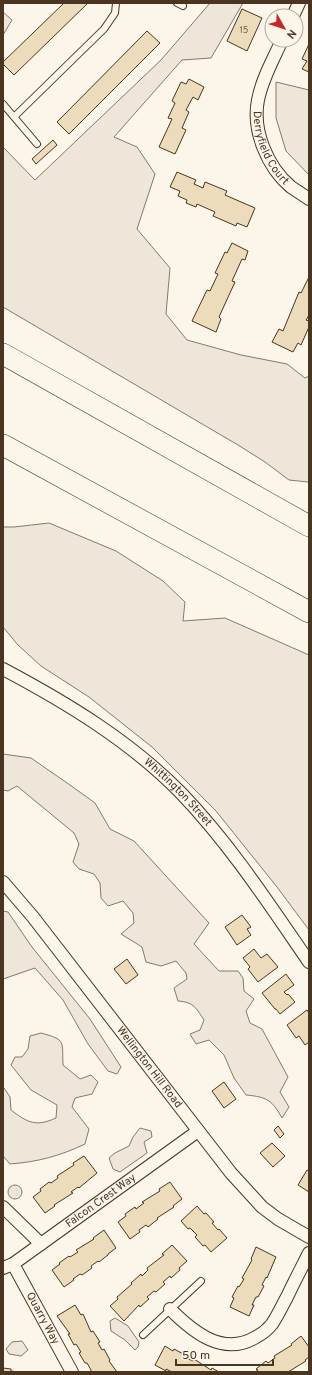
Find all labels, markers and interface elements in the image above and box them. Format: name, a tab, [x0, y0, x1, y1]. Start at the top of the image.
north arrow	[264, 8, 304, 48]
house number: 15	[240, 25, 248, 36]
text: N	[283, 26, 299, 41]
street label: Derryfield Court	[250, 111, 292, 188]
street label: Whittington Street	[141, 755, 215, 829]
street label: Wellington Hill Road	[113, 1024, 185, 1111]
street label: Falcon Crest Way	[63, 1171, 139, 1231]
street label: Quarry Way	[23, 1290, 63, 1347]
scale bar	[176, 1341, 273, 1367]
text: 50 m	[182, 1348, 210, 1364]

